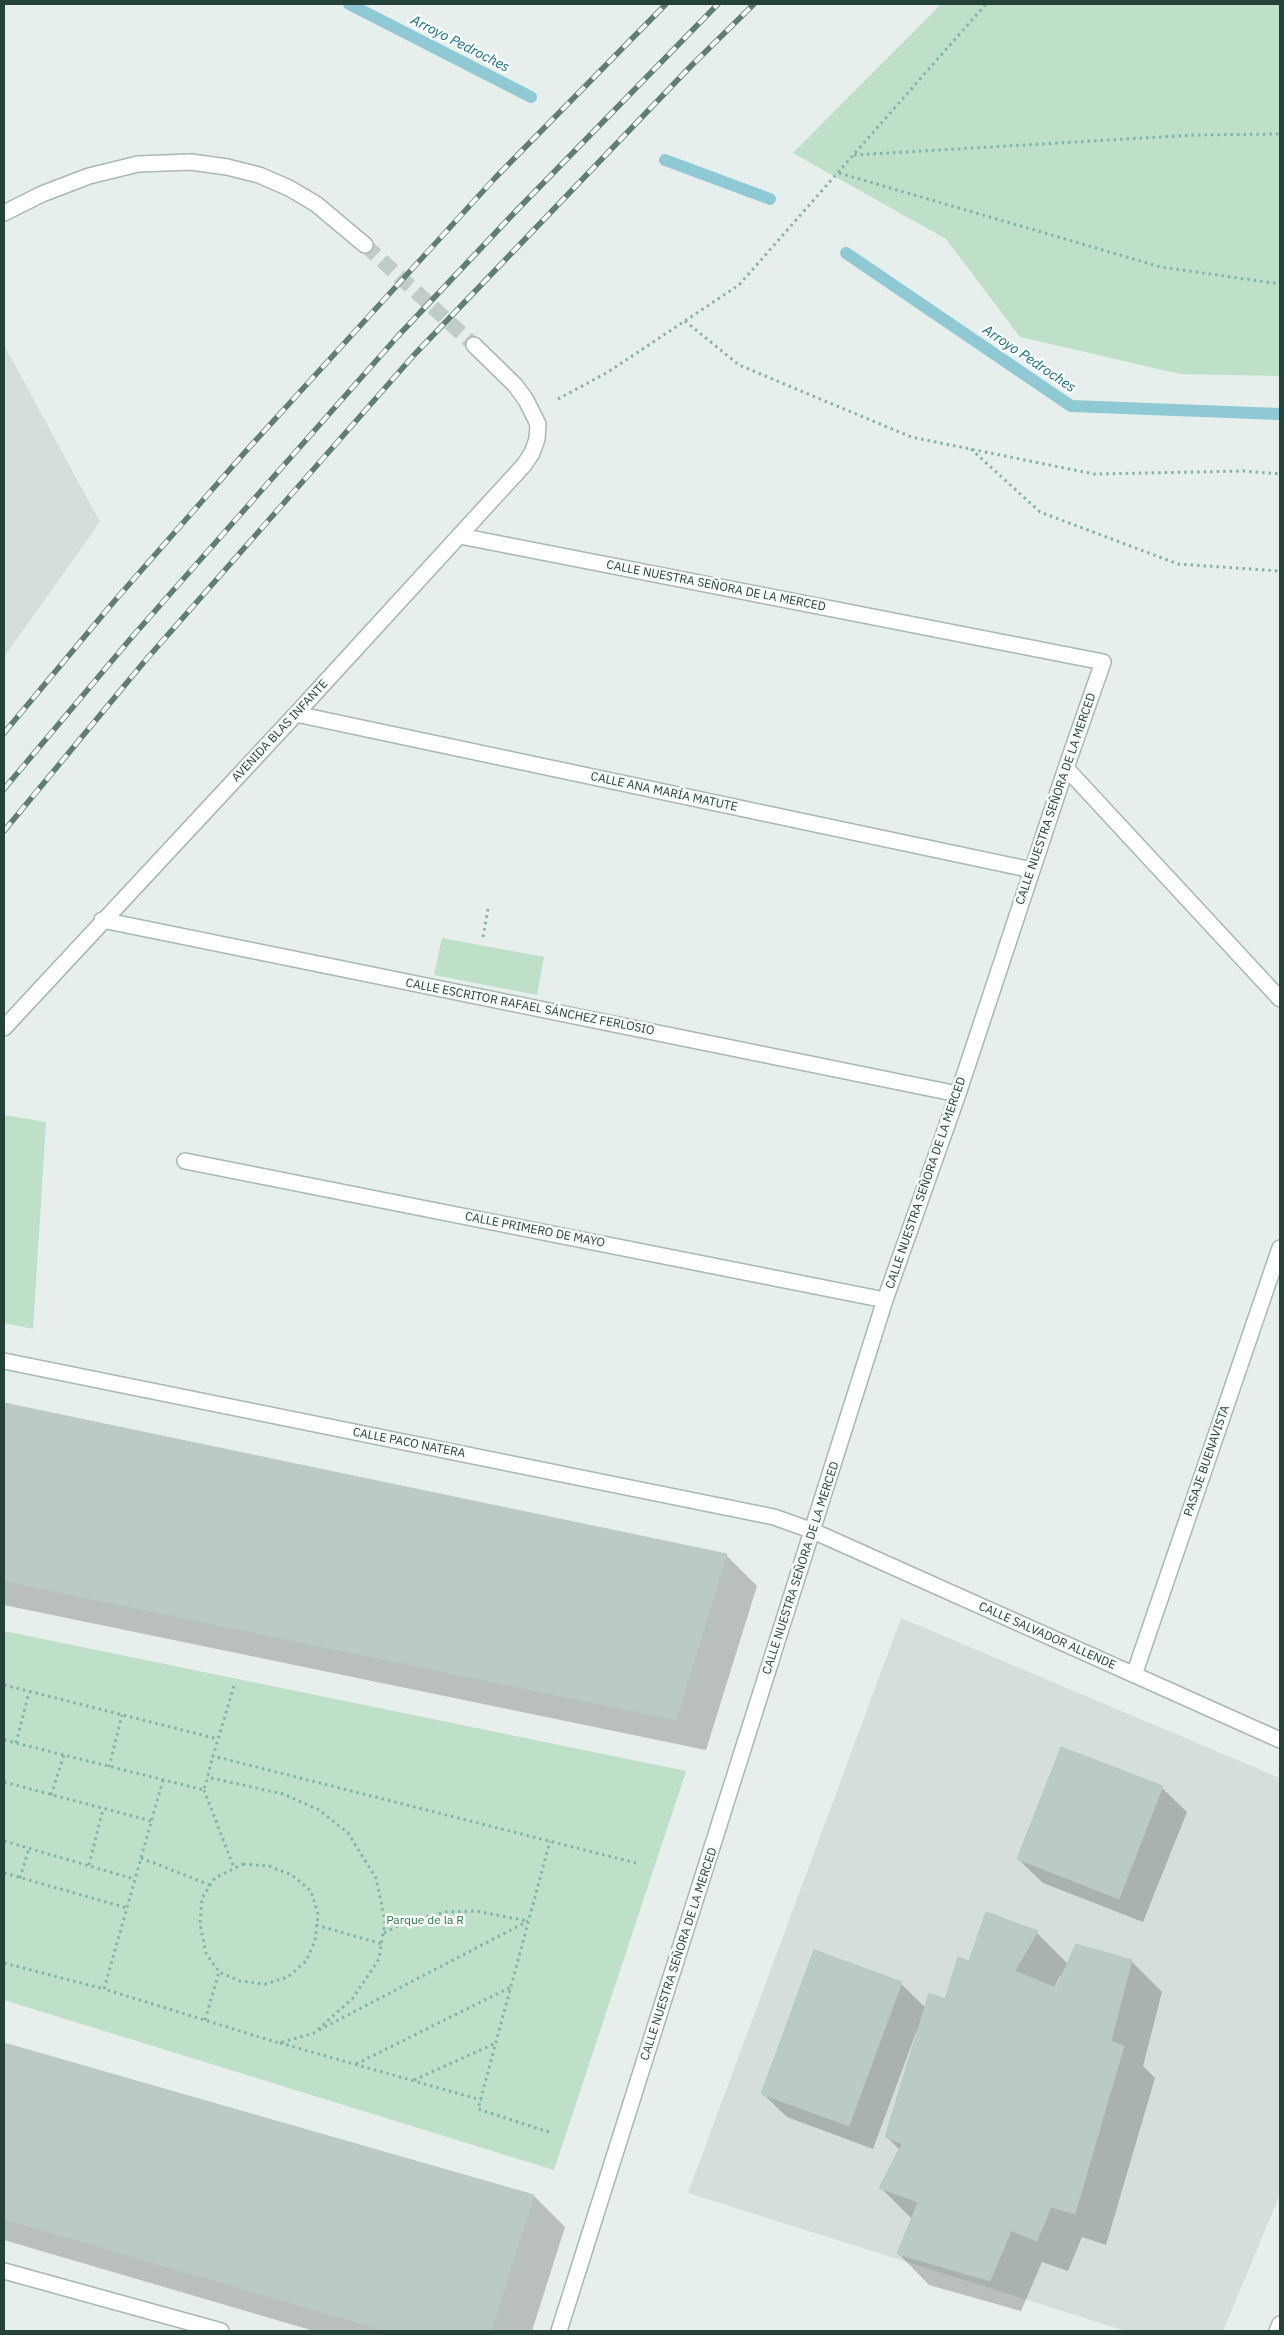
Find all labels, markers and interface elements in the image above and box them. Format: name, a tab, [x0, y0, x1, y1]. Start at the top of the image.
water label: Arroyo Pedroches	[408, 12, 512, 76]
water label: Arroyo Pedroches	[979, 322, 1079, 396]
street label: CALLE NUESTRA SEÑORA DE LA MERCED	[605, 558, 827, 614]
street label: AVENIDA BLAS INFANTE	[229, 677, 331, 785]
street label: CALLE NUESTRA SEÑORA DE LA MERCED	[1013, 691, 1099, 907]
street label: CALLE ANA MARÍA MATUTE	[589, 769, 739, 815]
street label: CALLE ESCRITOR RAFAEL SÁNCHEZ FERLOSIO	[404, 976, 656, 1038]
street label: CALLE NUESTRA SEÑORA DE LA MERCED	[883, 1075, 969, 1291]
street label: CALLE PRIMERO DE MAYO	[464, 1209, 606, 1251]
street label: PASAJE BUENAVISTA	[1181, 1404, 1233, 1518]
street label: CALLE PACO NATERA	[351, 1425, 467, 1461]
street label: CALLE NUESTRA SEÑORA DE LA MERCED	[760, 1460, 842, 1676]
street label: CALLE SALVADOR ALLENDE	[976, 1599, 1118, 1673]
street label: CALLE NUESTRA SEÑORA DE LA MERCED	[638, 1846, 720, 2062]
park label: Parque de la R	[386, 1914, 464, 1928]

